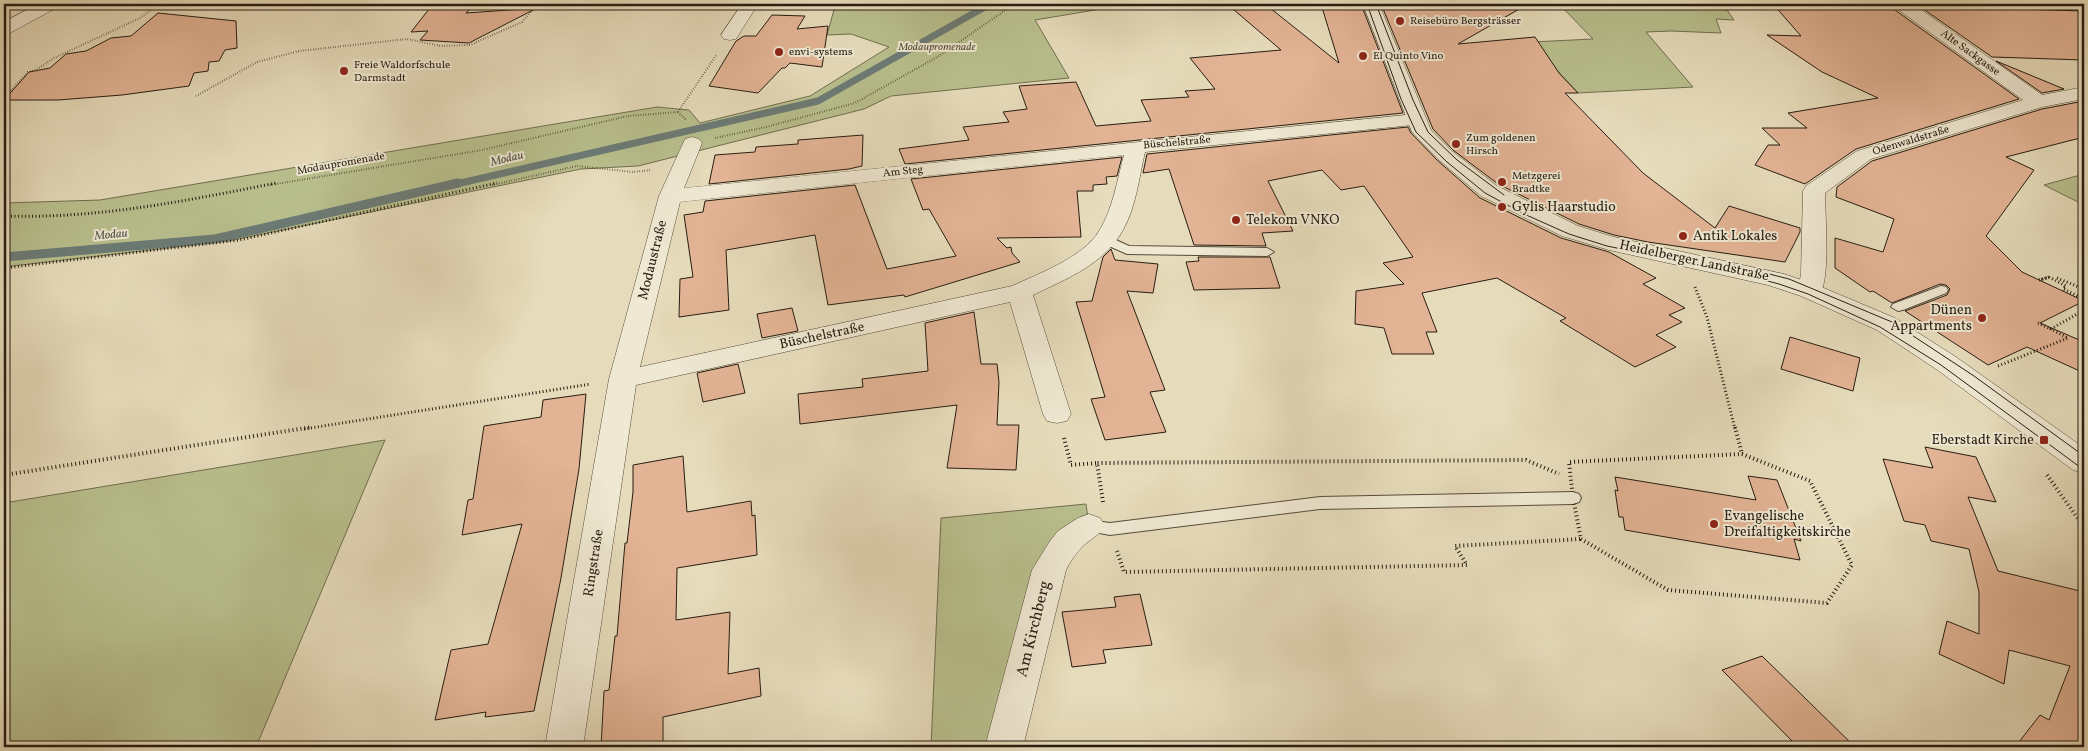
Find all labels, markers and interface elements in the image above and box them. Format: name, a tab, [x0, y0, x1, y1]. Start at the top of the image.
place label: Reisebüro Bergsträsser	[1410, 14, 1521, 29]
marker: Reisebüro Bergsträsser	[1394, 15, 1406, 27]
street label: Alte Sackgasse	[1937, 26, 2003, 80]
park label: Modaupromenade	[897, 40, 976, 55]
place label: envi-systems	[789, 45, 853, 60]
marker: envi-systems	[773, 46, 785, 58]
place label: El Quinto Vino	[1373, 49, 1444, 64]
marker: El Quinto Vino	[1357, 50, 1369, 62]
place label: Freie Waldorfschule Darmstadt	[354, 58, 450, 86]
marker: Freie Waldorfschule Darmstadt	[338, 65, 350, 77]
street label: Odenwaldstraße	[1871, 122, 1951, 160]
place label: Zum goldenen Hirsch	[1466, 131, 1536, 159]
street label: Büschelstraße	[1143, 133, 1211, 153]
marker: Zum goldenen Hirsch	[1450, 138, 1462, 150]
water label: Modau	[488, 147, 525, 171]
street label: Modaupromenade	[296, 149, 386, 179]
street label: Am Steg	[882, 162, 924, 182]
place label: Metzgerei Bradtke	[1512, 169, 1561, 197]
marker: Metzgerei Bradtke	[1496, 176, 1508, 188]
place label: Gylis Haarstudio	[1512, 198, 1616, 217]
marker: Gylis Haarstudio	[1496, 201, 1508, 213]
place label: Telekom VNKO	[1246, 211, 1340, 230]
marker: Telekom VNKO	[1230, 214, 1242, 226]
street label: Modaustraße	[634, 218, 672, 302]
water label: Modau	[93, 226, 128, 245]
place label: Antik Lokales	[1693, 227, 1777, 246]
marker: Antik Lokales	[1677, 230, 1689, 242]
street label: Heidelberger Landstraße	[1617, 236, 1771, 286]
place label: Dünen Appartments	[1891, 301, 1972, 336]
marker: Dünen Appartments	[1976, 312, 1988, 324]
street label: Büschelstraße	[778, 318, 867, 354]
place label: Eberstadt Kirche	[1931, 431, 2034, 450]
marker: Eberstadt Kirche	[2038, 434, 2050, 446]
place label: Evangelische Dreifaltigkeitskirche	[1724, 507, 1851, 542]
marker: Evangelische Dreifaltigkeitskirche	[1708, 518, 1720, 530]
street label: Ringstraße	[579, 528, 609, 598]
street label: Am Kirchberg	[1011, 579, 1057, 679]

